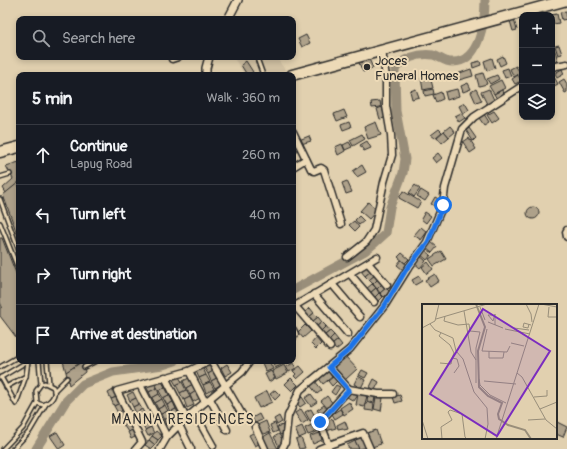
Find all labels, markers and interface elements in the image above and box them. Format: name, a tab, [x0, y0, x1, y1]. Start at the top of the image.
map controls	[519, 12, 555, 120]
button: +	[519, 12, 555, 48]
search box	[16, 16, 296, 60]
icon: search	[30, 27, 52, 49]
text: Search here	[62, 29, 135, 48]
button: −	[519, 48, 555, 84]
place label: Joces Funeral Homes	[375, 53, 459, 84]
marker: Joces Funeral Homes	[362, 62, 372, 72]
button: layers	[519, 84, 555, 120]
text: 5 min	[32, 88, 72, 109]
text: Walk · 360 m	[206, 90, 280, 106]
text: Continue	[70, 137, 128, 156]
icon: ahead	[32, 144, 54, 166]
text: 260 m	[242, 147, 280, 163]
text: Lapug Road	[70, 156, 132, 172]
route start	[434, 196, 452, 214]
icon: left	[32, 204, 54, 226]
text: Turn left	[70, 205, 126, 224]
text: 40 m	[249, 207, 280, 223]
icon: right	[32, 264, 54, 286]
text: Turn right	[70, 265, 131, 284]
text: 60 m	[249, 267, 280, 283]
inset map	[422, 304, 557, 439]
icon: arrive	[32, 324, 54, 346]
text: Arrive at destination	[70, 325, 197, 344]
district label: MANNA RESIDENCES	[111, 411, 255, 428]
route end	[311, 413, 329, 431]

